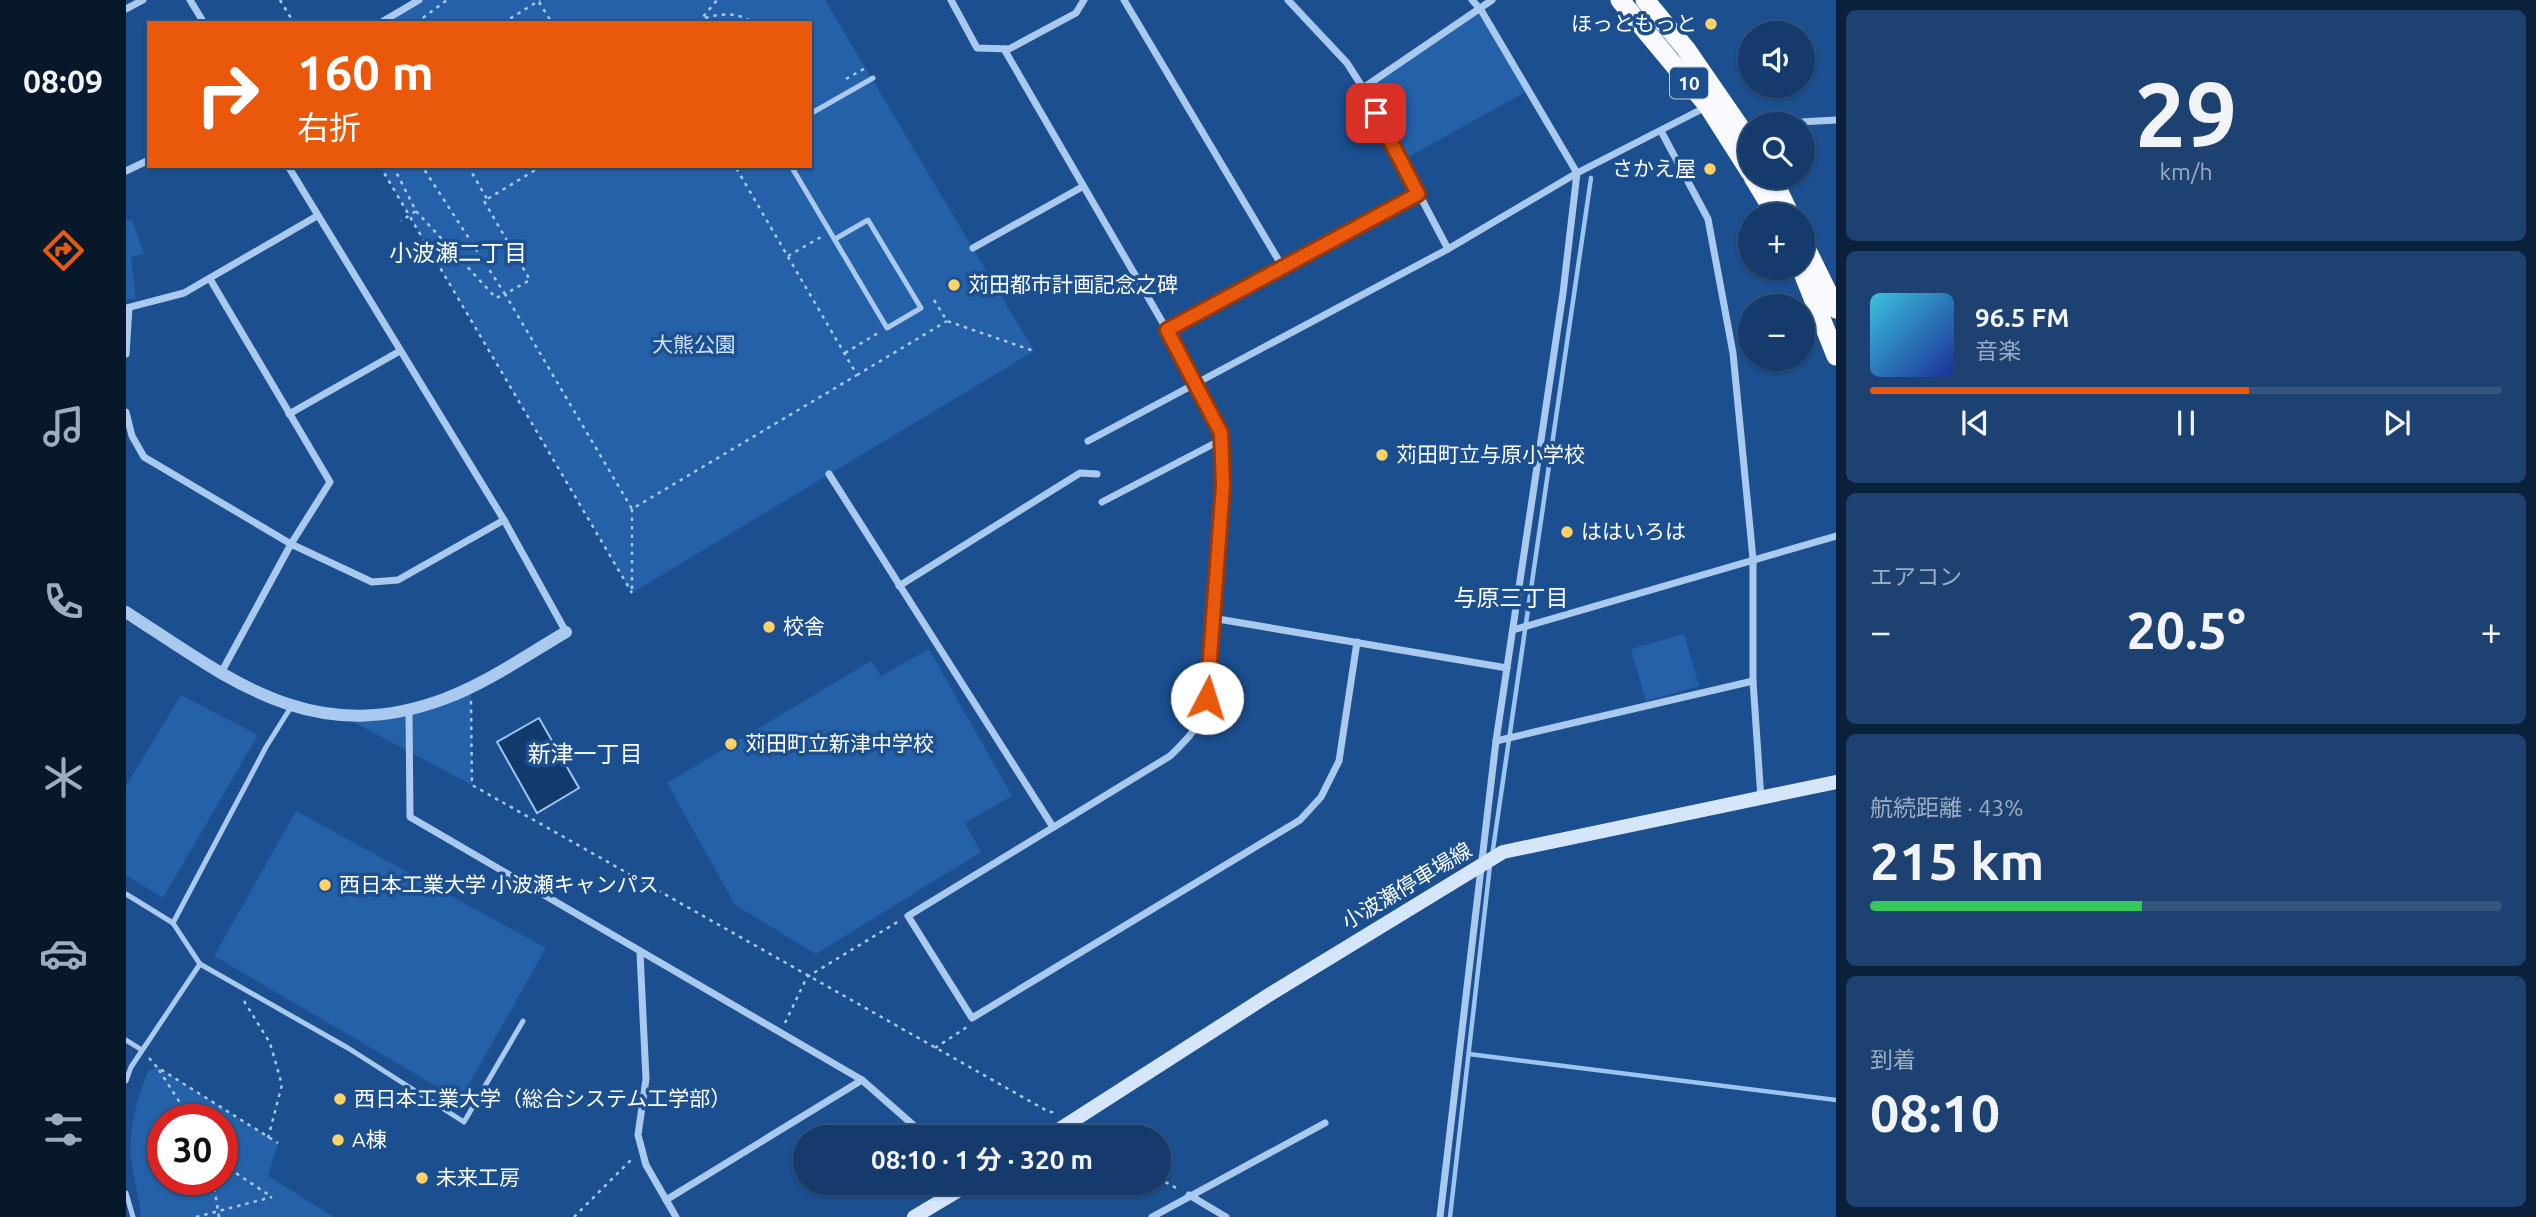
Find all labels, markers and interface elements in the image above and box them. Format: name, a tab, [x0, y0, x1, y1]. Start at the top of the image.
place label: ほっともっと	[1571, 11, 1697, 35]
marker: ほっともっと	[1703, 16, 1719, 32]
map controls	[1738, 21, 1815, 371]
button: sound	[1738, 21, 1815, 98]
text: 160 m	[297, 44, 434, 99]
icon: right	[182, 49, 273, 140]
text: 29	[2135, 62, 2237, 164]
text: 08:09	[23, 63, 103, 99]
road number: 10	[1670, 68, 1708, 99]
pin	[1346, 83, 1406, 143]
icon: arrive	[1357, 94, 1395, 132]
text: 右折	[297, 109, 361, 145]
button: search	[1738, 112, 1815, 189]
place label: さかえ屋	[1612, 156, 1696, 180]
text: km/h	[2159, 159, 2213, 184]
marker: さかえ屋	[1702, 161, 1718, 177]
button: +	[1738, 203, 1815, 280]
icon: directions	[39, 226, 88, 275]
district label: 小波瀬二丁目	[389, 240, 527, 265]
place label: 苅田都市計画記念之碑	[968, 272, 1178, 296]
marker: 苅田都市計画記念之碑	[946, 277, 962, 293]
button: −	[1738, 294, 1815, 371]
text: 96.5 FM	[1975, 303, 2069, 332]
park label: 大熊公園	[652, 332, 736, 356]
text: 音楽	[1975, 338, 2021, 363]
icon: music	[39, 402, 88, 451]
icon: previous	[1956, 404, 1994, 442]
icon: pause	[2167, 404, 2205, 442]
icon: next	[2378, 404, 2416, 442]
place label: 苅田町立与原小学校	[1396, 442, 1585, 466]
marker: 苅田町立与原小学校	[1374, 447, 1390, 463]
place label: ははいろは	[1581, 519, 1686, 543]
marker: ははいろは	[1559, 524, 1575, 540]
text: エアコン	[1870, 564, 1962, 589]
icon: phone	[39, 577, 88, 626]
district label: 与原三丁目	[1454, 585, 1569, 610]
text: 20.5°	[2126, 601, 2246, 659]
text: −	[1870, 610, 1891, 652]
text: +	[2481, 610, 2502, 652]
place label: 校舎	[783, 614, 825, 638]
marker: 校舎	[761, 619, 777, 635]
position arrow	[1170, 661, 1244, 735]
place label: 苅田町立新津中学校	[745, 731, 934, 755]
marker: 苅田町立新津中学校	[723, 736, 739, 752]
district label: 新津一丁目	[528, 741, 643, 766]
icon: climate	[39, 753, 88, 802]
text: 航続距離 · 43%	[1870, 795, 2023, 820]
text: 215 km	[1870, 832, 2044, 890]
street label: 小波瀬停車場線	[1337, 837, 1476, 933]
place label: 西日本工業大学 小波瀬キャンパス	[339, 872, 659, 896]
marker: 西日本工業大学 小波瀬キャンパス	[317, 877, 333, 893]
icon: car	[39, 929, 88, 978]
text: 到着	[1870, 1047, 1916, 1072]
text: 08:10	[1870, 1084, 2000, 1142]
place label: 西日本工業大学（総合システム工学部）	[354, 1086, 731, 1110]
marker: 西日本工業大学（総合システム工学部）	[332, 1091, 348, 1107]
speed limit sign: 30	[147, 1104, 238, 1195]
icon: filters	[39, 1105, 88, 1154]
place label: A棟	[352, 1127, 387, 1151]
marker: A棟	[330, 1132, 346, 1148]
text: 08:10 · 1 分 · 320 m	[871, 1145, 1093, 1174]
place label: 未来工房	[436, 1165, 520, 1189]
marker: 未来工房	[414, 1170, 430, 1186]

